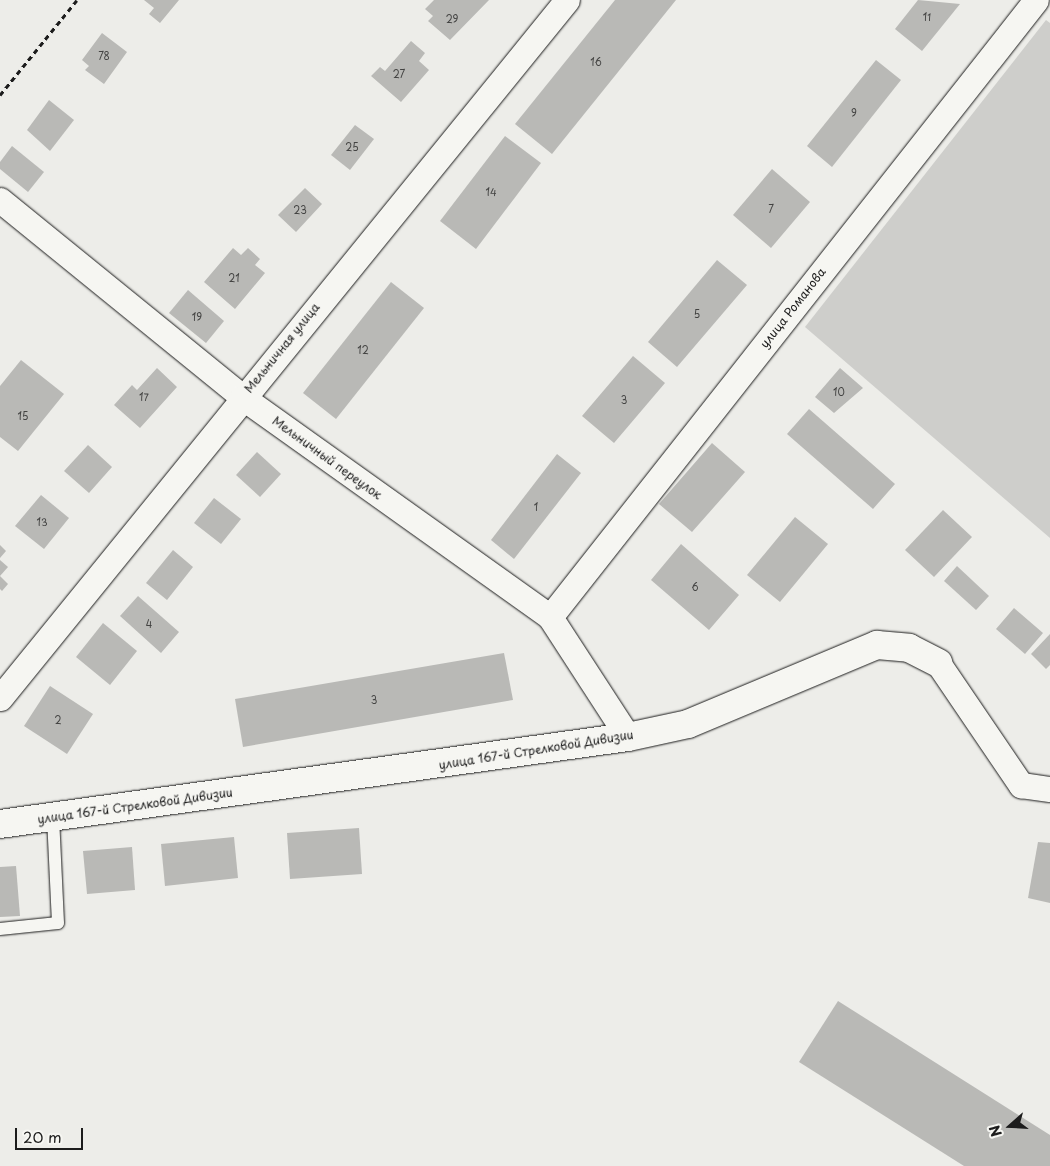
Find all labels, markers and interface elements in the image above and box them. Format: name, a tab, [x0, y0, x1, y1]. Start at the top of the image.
house number: 11	[923, 11, 931, 23]
house number: 29	[446, 13, 458, 25]
house number: 78	[98, 50, 110, 62]
house number: 16	[590, 56, 602, 68]
house number: 27	[393, 68, 405, 80]
house number: 9	[851, 107, 857, 119]
house number: 25	[345, 141, 359, 153]
house number: 14	[485, 186, 497, 198]
house number: 7	[768, 203, 774, 215]
house number: 23	[293, 204, 307, 216]
street label: улица Романова	[757, 265, 829, 351]
house number: 21	[228, 272, 240, 284]
street label: Мельничная улица	[241, 300, 323, 396]
house number: 5	[694, 308, 700, 320]
house number: 19	[192, 311, 202, 323]
house number: 12	[357, 344, 369, 356]
house number: 10	[833, 386, 845, 398]
house number: 17	[139, 391, 149, 403]
house number: 3	[621, 394, 627, 406]
house number: 15	[18, 410, 28, 422]
street label: Мельничный переулок	[270, 413, 384, 503]
house number: 1	[534, 501, 538, 513]
house number: 13	[36, 516, 48, 528]
house number: 6	[691, 581, 699, 593]
house number: 4	[146, 618, 152, 630]
house number: 3	[371, 694, 377, 706]
house number: 2	[54, 714, 62, 726]
street label: улица 167-й Стрелковой Дивизии	[437, 727, 635, 773]
street label: улица 167-й Стрелковой Дивизии	[36, 785, 234, 827]
north arrow	[985, 1101, 1035, 1151]
scale bar	[18, 1118, 85, 1150]
text: N	[984, 1122, 1007, 1140]
text: 20 m	[23, 1125, 62, 1148]

